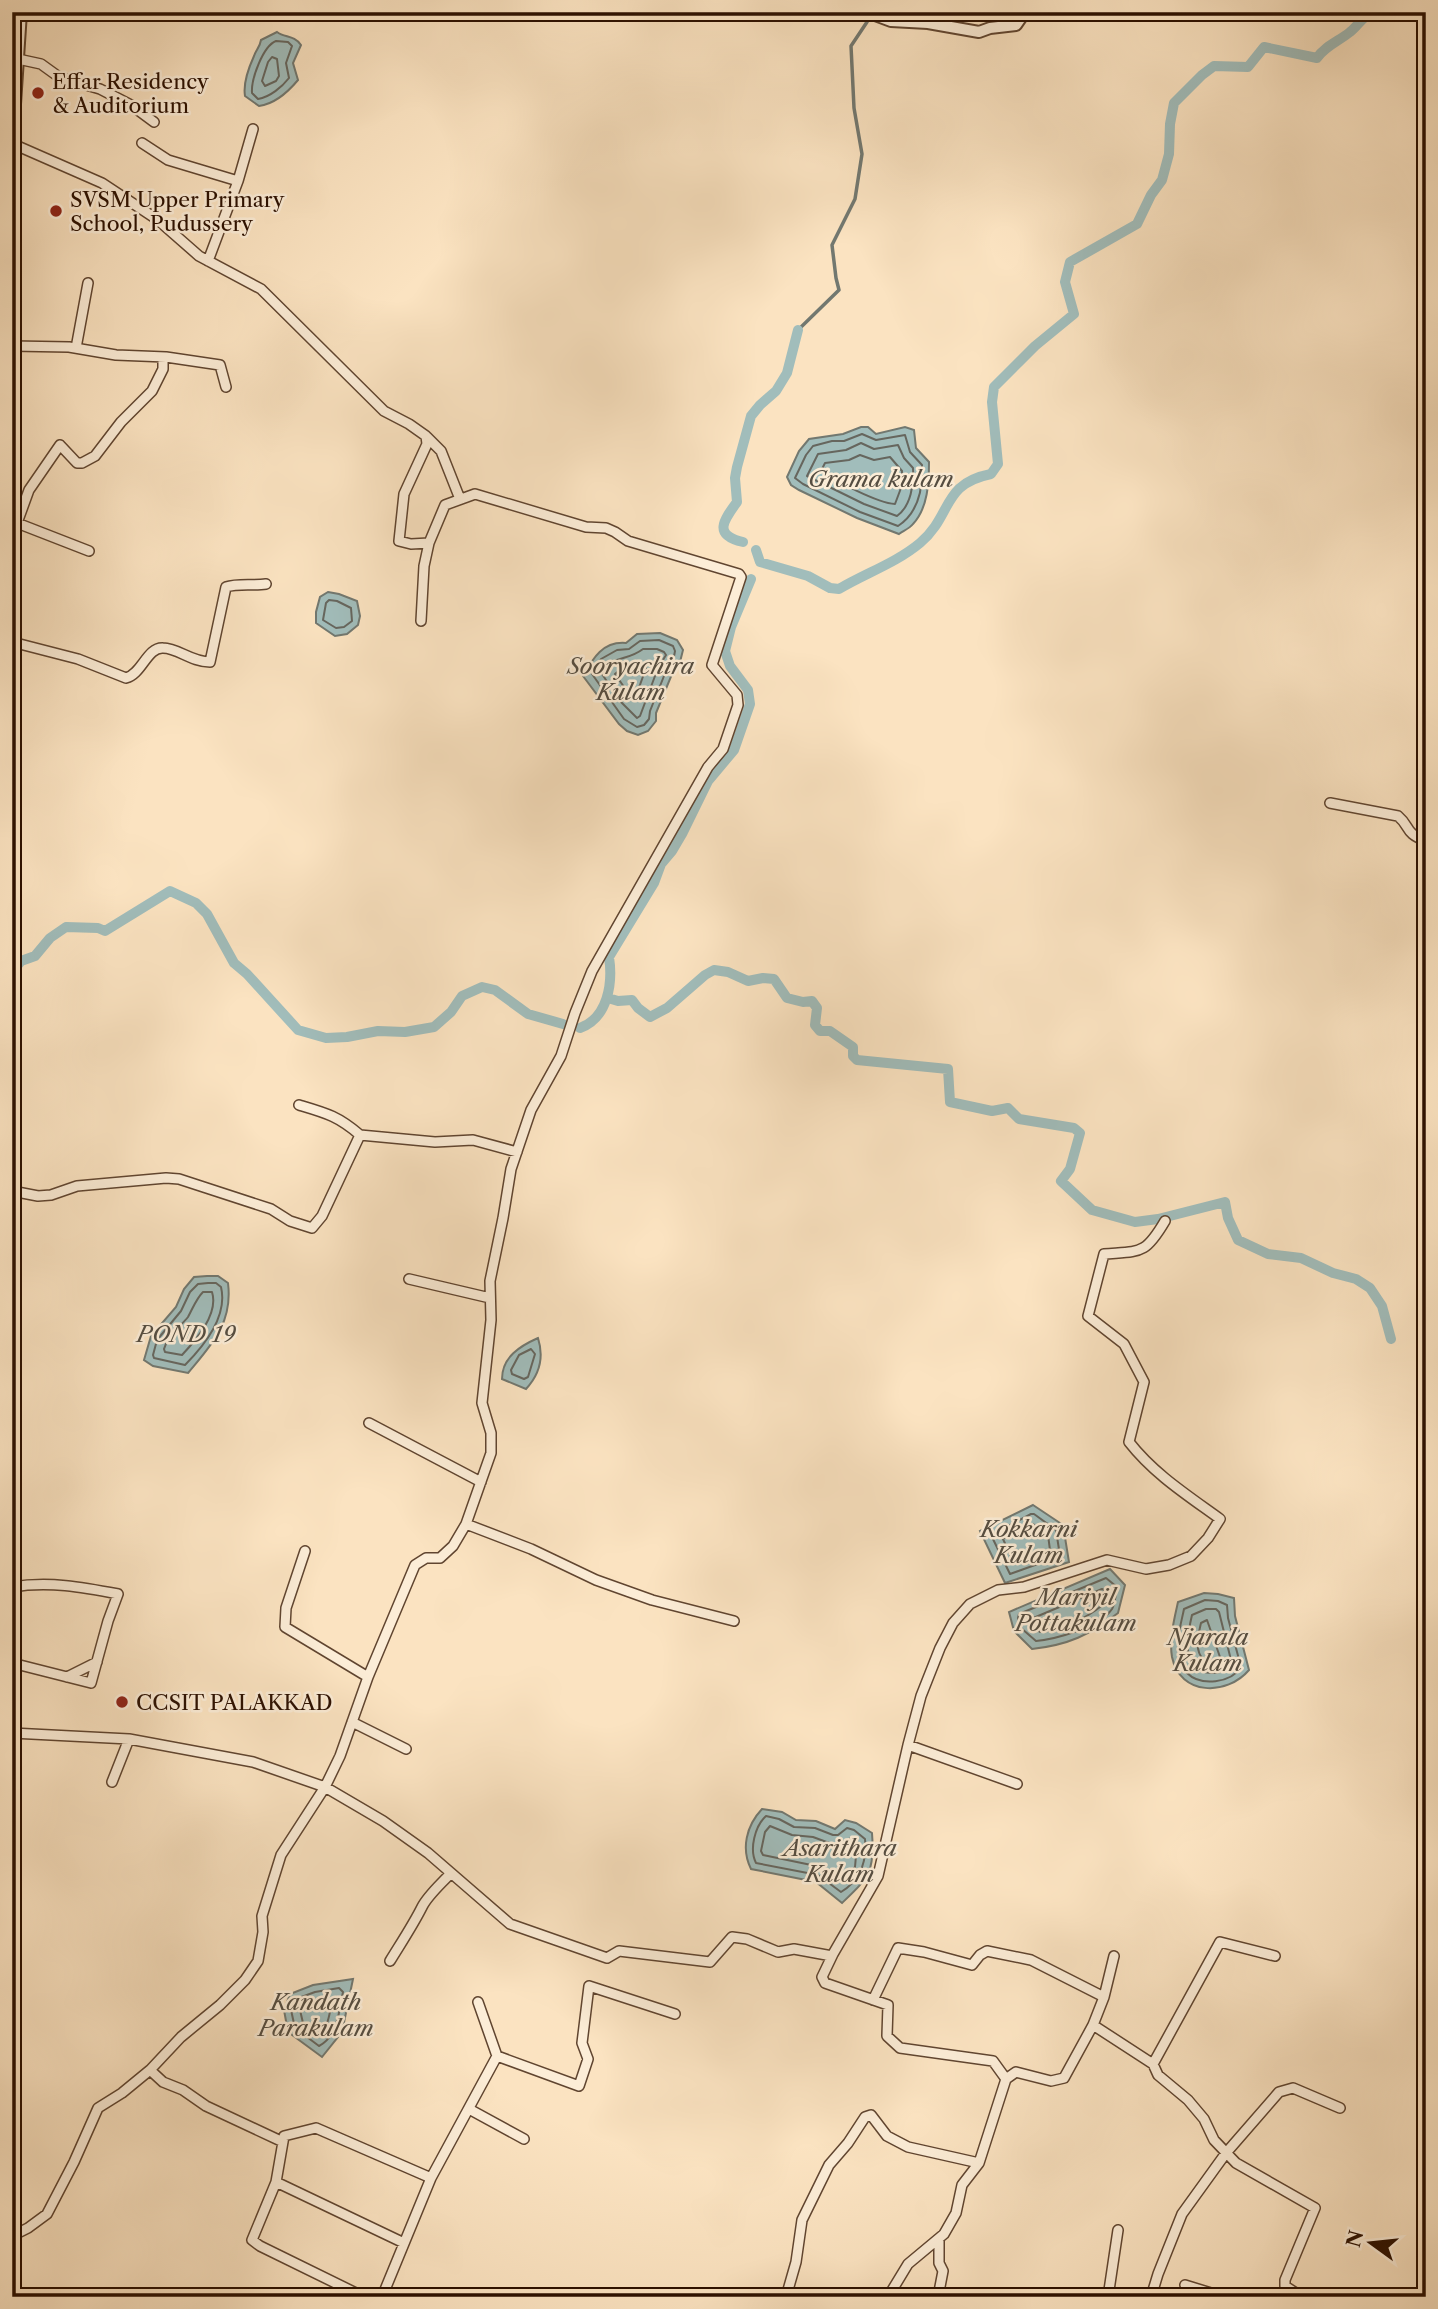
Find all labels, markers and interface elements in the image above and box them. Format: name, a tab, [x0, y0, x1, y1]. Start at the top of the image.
place label: Effar Residency & Auditorium	[52, 69, 209, 118]
marker: Effar Residency & Auditorium	[30, 85, 46, 101]
place label: SVSM Upper Primary School, Pudussery	[70, 187, 285, 236]
marker: SVSM Upper Primary School, Pudussery	[48, 203, 64, 219]
water label: Grama kulam	[808, 465, 954, 493]
water label: Sooryachira Kulam	[566, 652, 695, 706]
water label: POND 19	[135, 1320, 236, 1348]
water label: Kokkarni Kulam	[979, 1515, 1079, 1569]
water label: Mariyil Pottakulam	[1013, 1583, 1137, 1637]
water label: Njarala Kulam	[1165, 1623, 1249, 1677]
place label: CCSIT PALAKKAD	[136, 1690, 333, 1715]
marker: CCSIT PALAKKAD	[114, 1694, 130, 1710]
water label: Asarithara Kulam	[780, 1834, 897, 1888]
water label: Kandath Parakulam	[256, 1988, 374, 2042]
north arrow	[1336, 2208, 1406, 2278]
text: N	[1342, 2228, 1368, 2250]

